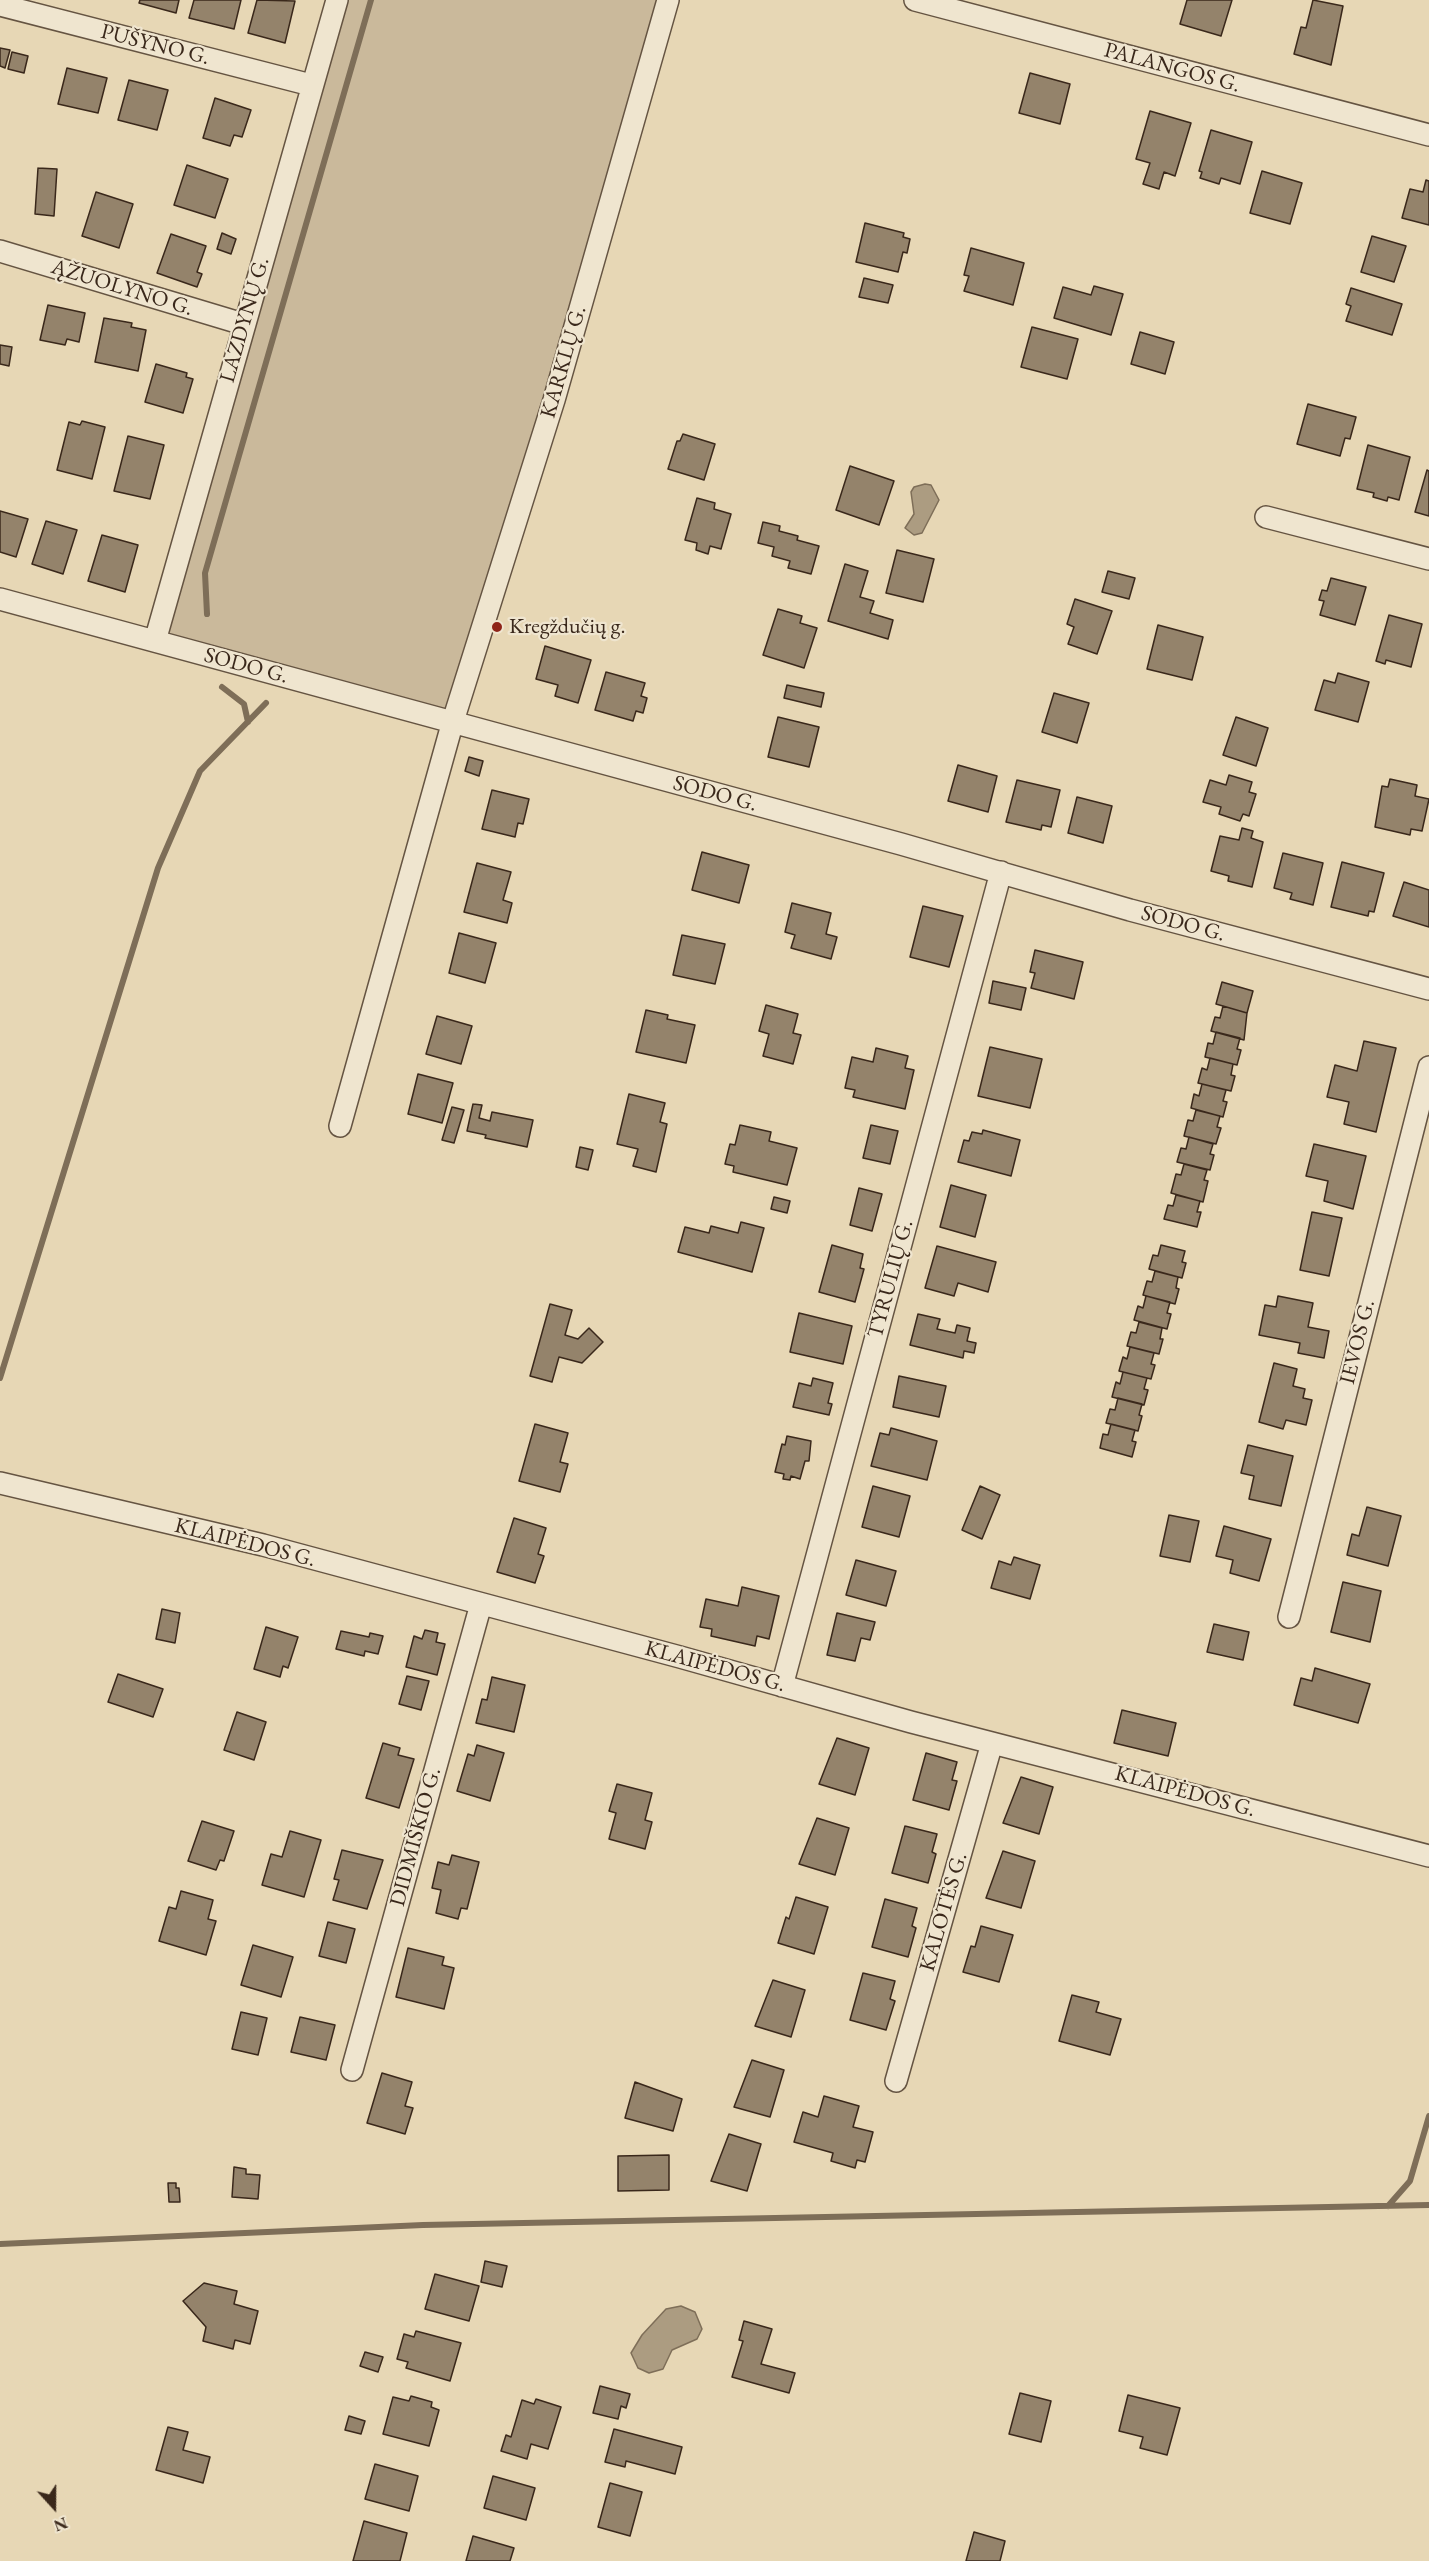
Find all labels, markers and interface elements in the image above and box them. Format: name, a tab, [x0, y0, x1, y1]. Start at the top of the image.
street label: PUŠYNO G.	[98, 19, 212, 71]
street label: PALANGOS G.	[1101, 37, 1243, 99]
street label: ĄŽUOLYNO G.	[48, 254, 196, 322]
street label: LAZDYNŲ G.	[214, 254, 276, 386]
street label: KARKLŲ G.	[535, 303, 593, 421]
place label: Kregždučių g.	[509, 614, 625, 640]
marker: Kregždučių g.	[490, 620, 504, 634]
street label: SODO G.	[201, 642, 291, 690]
street label: SODO G.	[670, 770, 760, 818]
street label: SODO G.	[1138, 900, 1228, 948]
street label: TYRULIŲ G.	[863, 1217, 919, 1341]
street label: IEVOS G.	[1335, 1297, 1381, 1387]
street label: KLAIPĖDOS G.	[172, 1513, 318, 1573]
street label: KLAIPĖDOS G.	[642, 1636, 788, 1698]
street label: KLAIPĖDOS G.	[1112, 1761, 1258, 1823]
street label: DIDMIŠKIO G.	[385, 1765, 447, 1909]
street label: KALOTĖS G.	[914, 1850, 974, 1974]
north arrow	[24, 2477, 84, 2537]
text: N	[51, 2512, 70, 2536]

